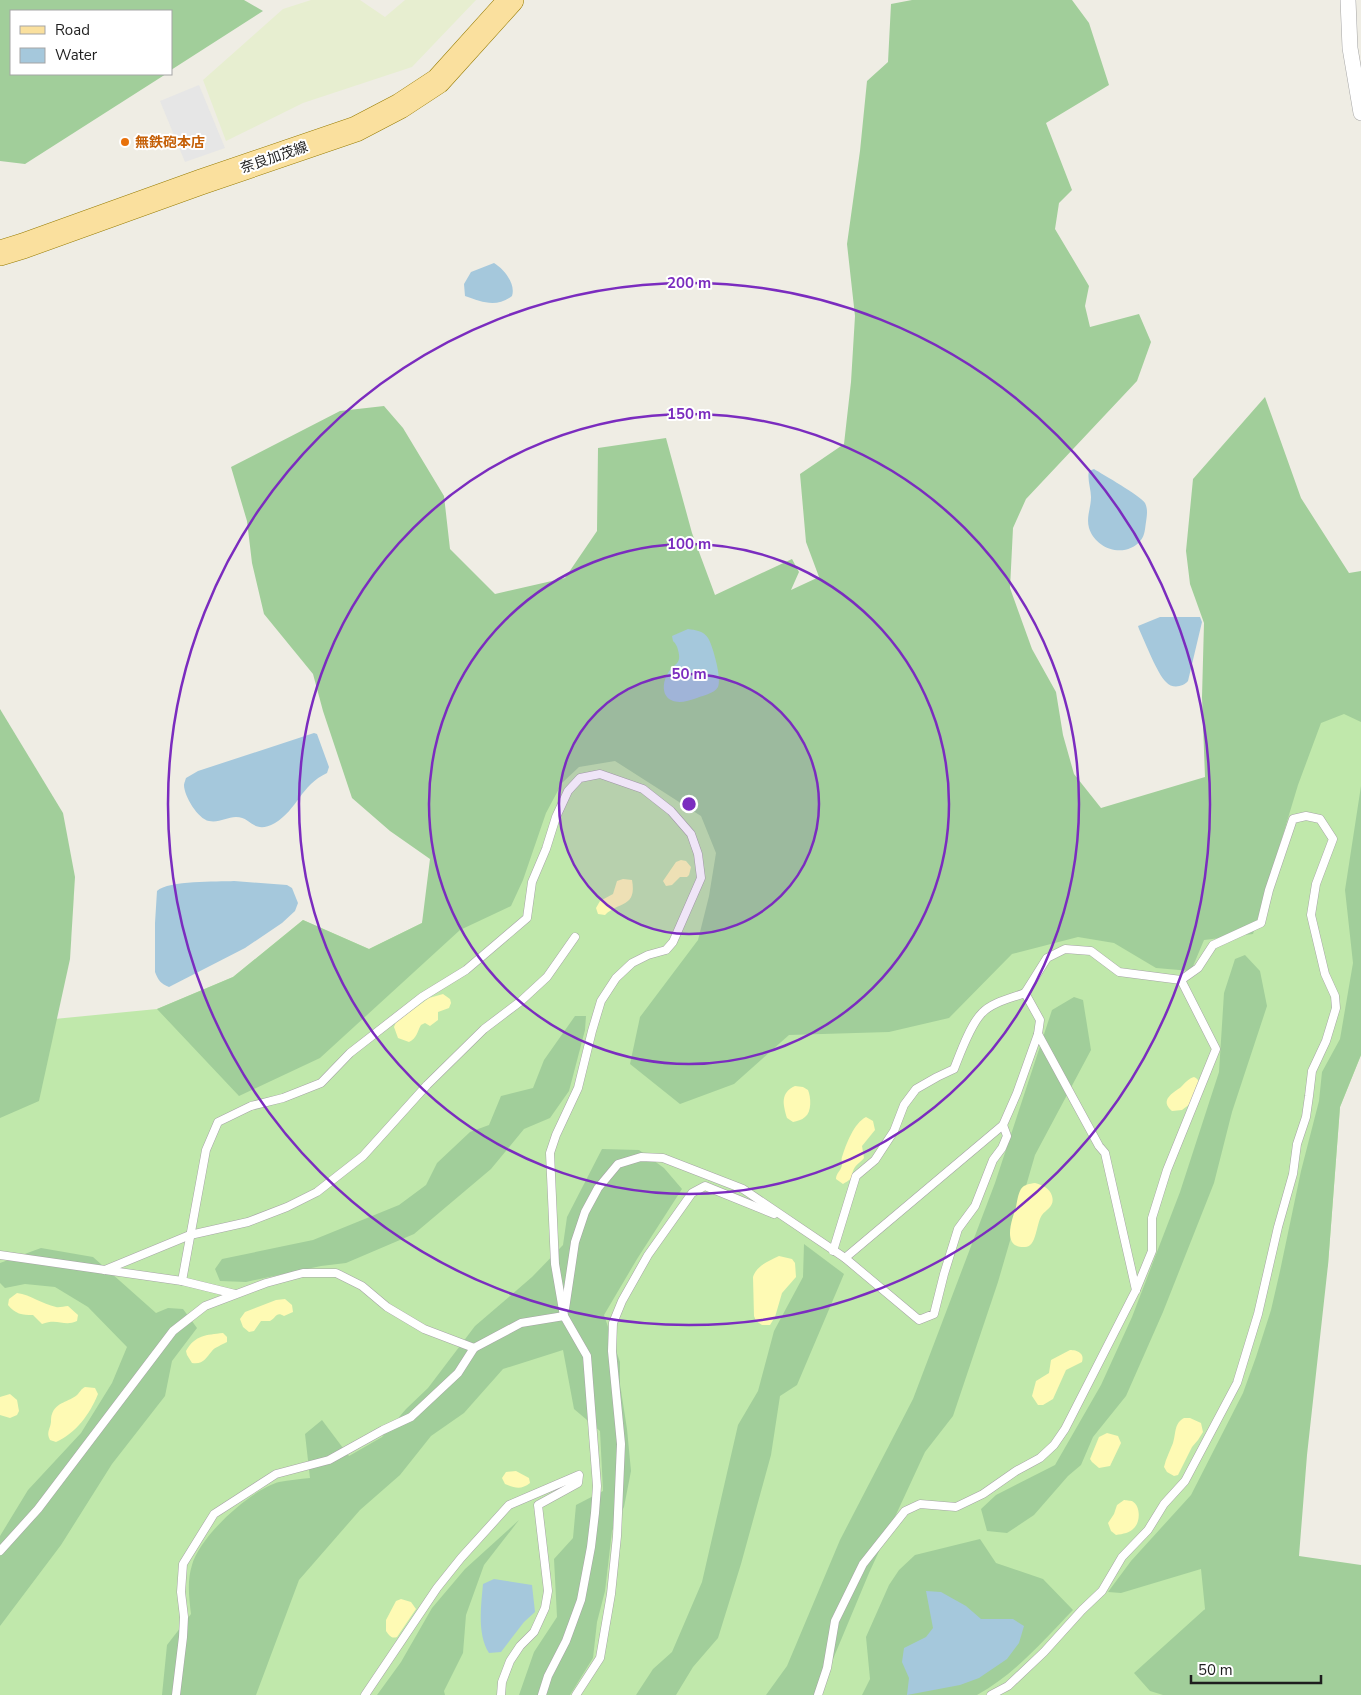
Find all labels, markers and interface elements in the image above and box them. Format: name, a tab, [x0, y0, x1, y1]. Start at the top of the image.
legend	[10, 10, 172, 75]
text: Road	[55, 20, 90, 40]
text: Water	[55, 45, 98, 65]
place label: 無鉄砲本店	[135, 133, 205, 152]
marker: 無鉄砲本店	[119, 136, 131, 148]
street label: 奈良加茂線	[238, 137, 310, 178]
text: 200 m	[667, 273, 711, 293]
text: 150 m	[667, 404, 711, 424]
text: 100 m	[667, 534, 711, 554]
text: 50 m	[671, 664, 707, 684]
centre of rings	[680, 795, 698, 813]
scale bar	[1191, 1652, 1321, 1684]
text: 50 m	[1198, 1660, 1233, 1680]

